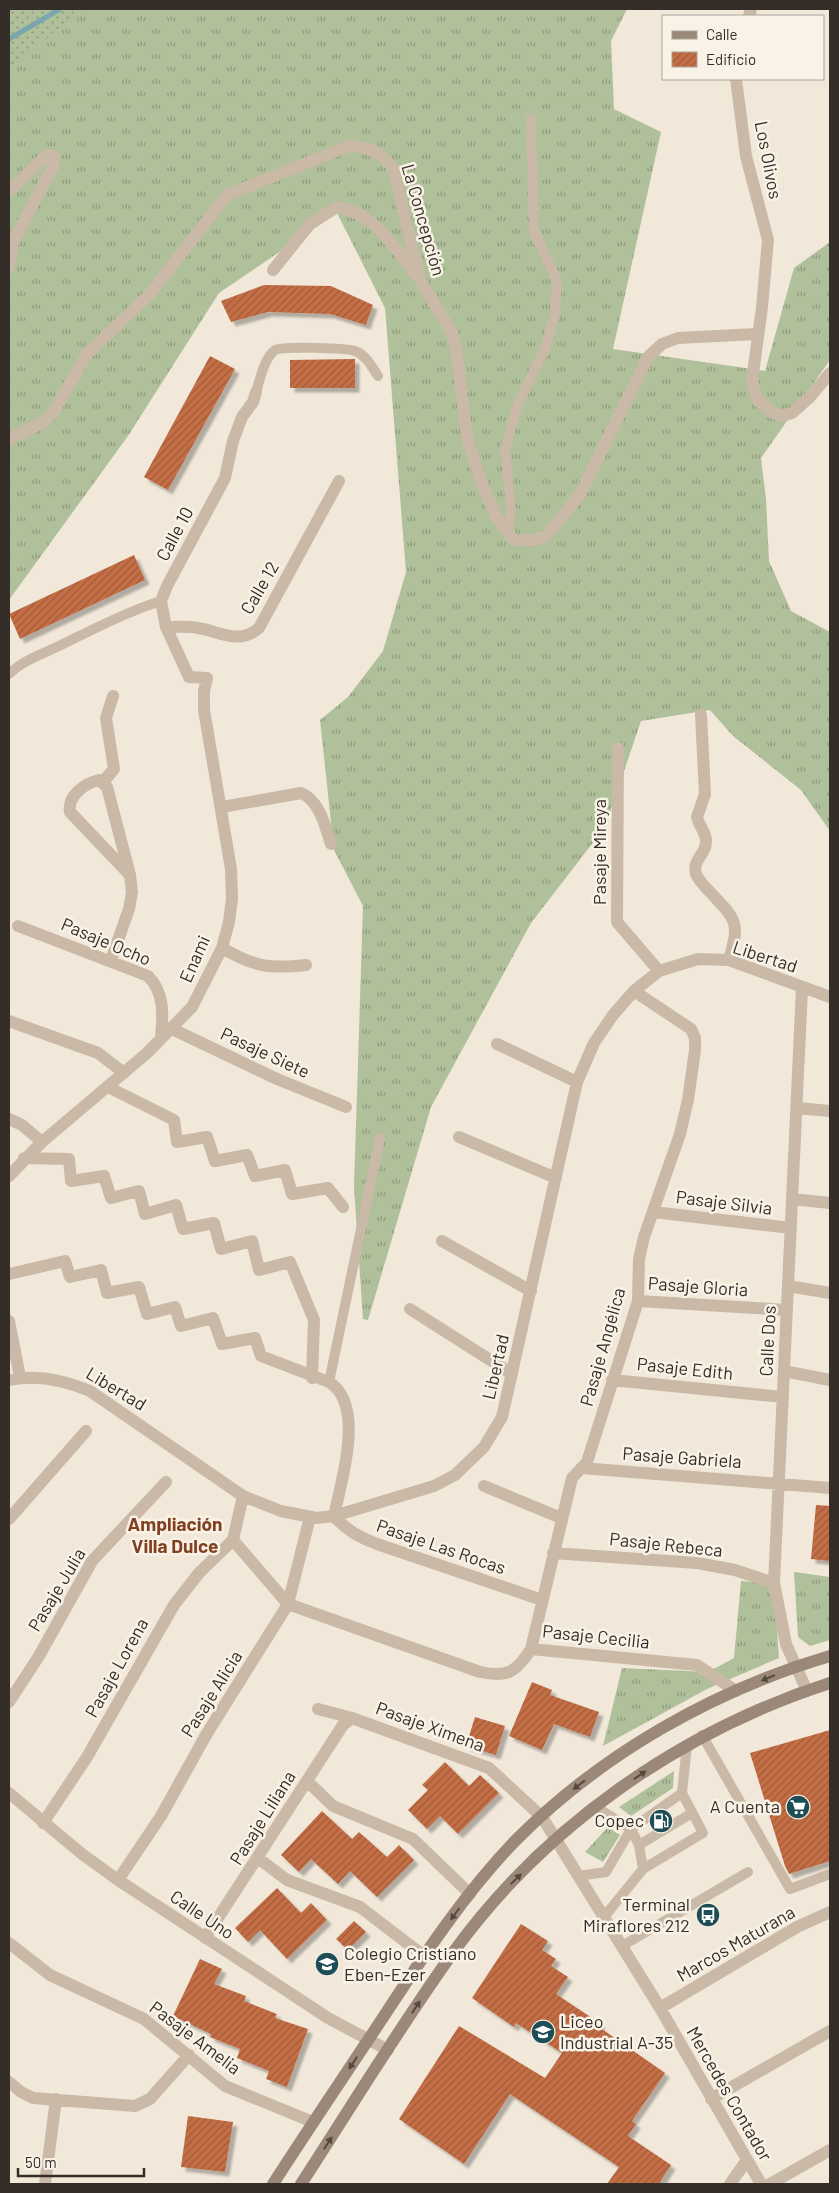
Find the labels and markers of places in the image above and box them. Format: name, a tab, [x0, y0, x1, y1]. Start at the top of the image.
supermarket icon: A Cuenta	[785, 1794, 811, 1820]
place label: A Cuenta	[710, 1795, 780, 1817]
fuel station icon: Copec	[648, 1808, 674, 1834]
place label: Copec	[595, 1809, 644, 1831]
place label: Terminal Miraflores 212	[583, 1893, 690, 1936]
bus stop icon: Terminal Miraflores 212	[695, 1902, 721, 1928]
place label: Colegio Cristiano Eben-Ezer	[344, 1942, 477, 1985]
school or university icon: Colegio Cristiano Eben-Ezer	[314, 1951, 340, 1977]
place label: Liceo Industrial A-35	[560, 2010, 673, 2053]
school or university icon: Liceo Industrial A-35	[530, 2019, 556, 2045]

